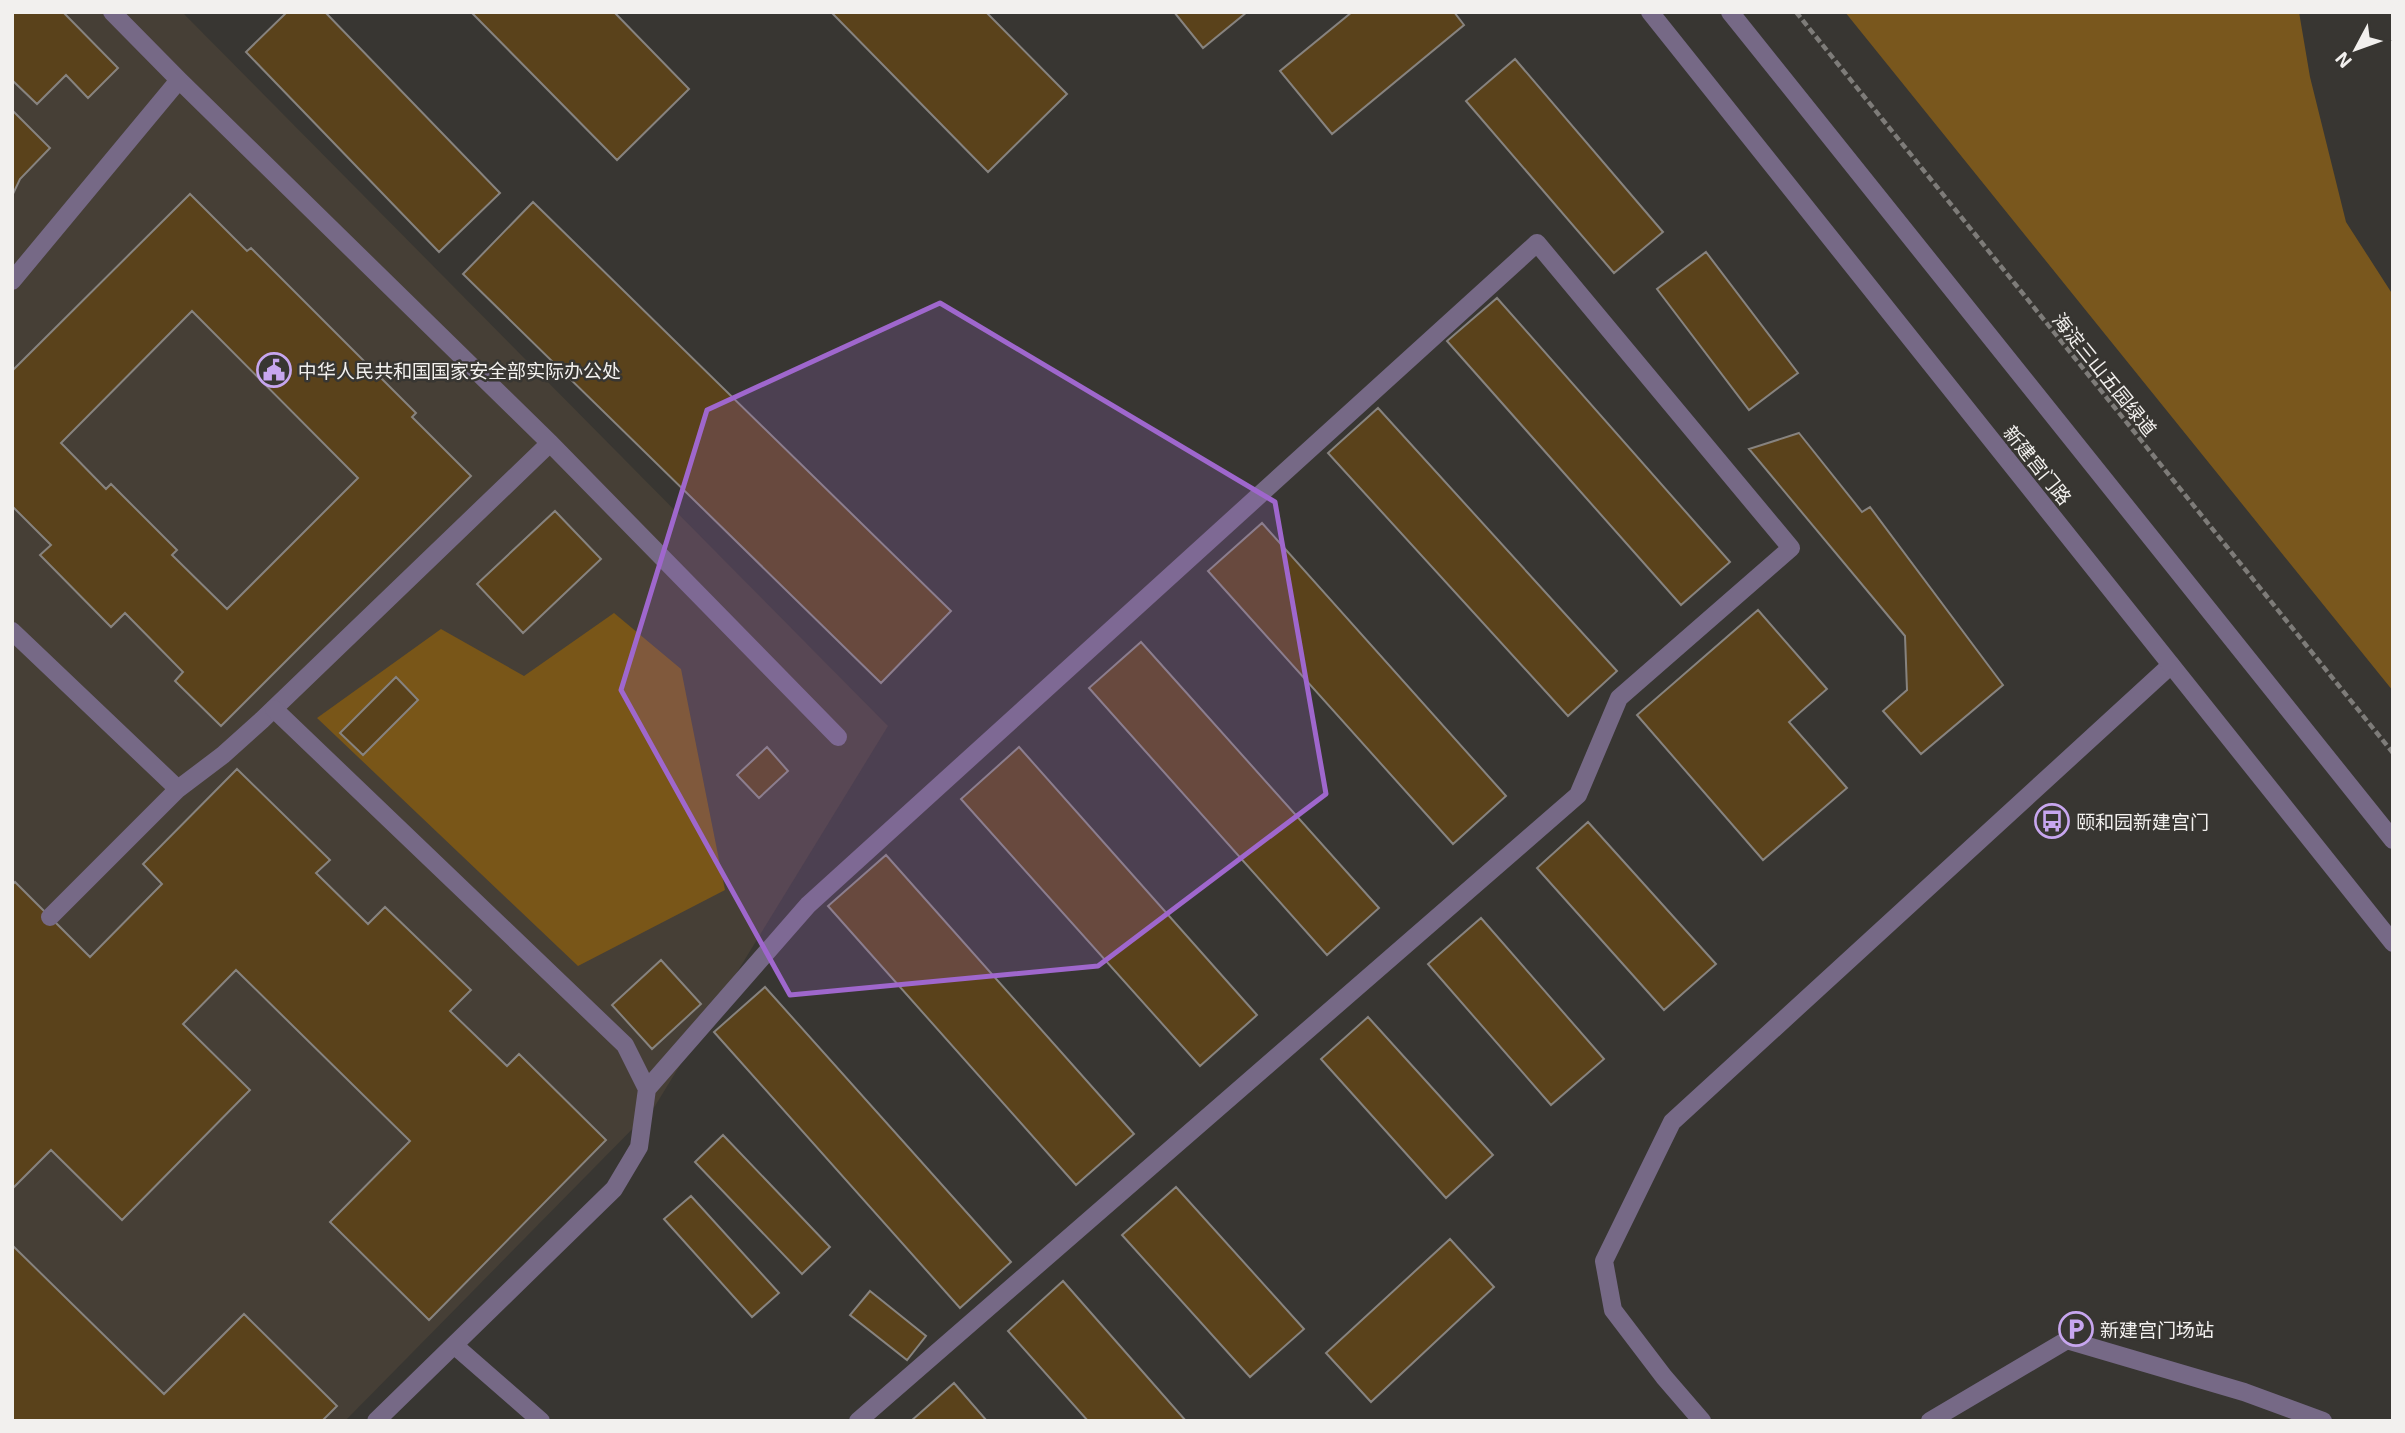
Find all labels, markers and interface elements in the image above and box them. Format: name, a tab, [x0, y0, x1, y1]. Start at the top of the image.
north arrow	[2321, 14, 2391, 84]
text: N	[2330, 48, 2356, 73]
street label: 海淀三山五园绿道	[2048, 308, 2162, 440]
public building icon: 中华人民共和国国家安全部实际办公处	[255, 351, 293, 389]
place label: 中华人民共和国国家安全部实际办公处	[298, 359, 621, 382]
street label: 新建宫门路	[1999, 421, 2077, 509]
bus stop icon: 颐和园新建宫门	[2033, 802, 2071, 840]
place label: 颐和园新建宫门	[2076, 810, 2209, 833]
parking icon: 新建宫门场站	[2057, 1310, 2095, 1348]
place label: 新建宫门场站	[2100, 1318, 2214, 1341]

